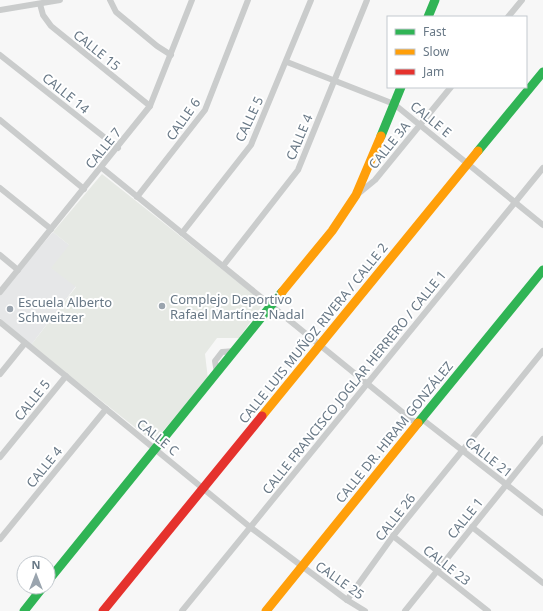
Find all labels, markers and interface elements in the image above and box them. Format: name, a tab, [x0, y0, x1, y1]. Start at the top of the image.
legend	[387, 16, 527, 88]
text: Fast	[423, 23, 447, 40]
street label: CALLE 15	[70, 25, 124, 75]
text: Slow	[423, 43, 450, 60]
text: Jam	[422, 63, 444, 80]
street label: CALLE 14	[39, 68, 94, 118]
street label: CALLE 5	[231, 93, 267, 145]
street label: CALLE 6	[162, 94, 204, 144]
street label: CALLE E	[407, 97, 455, 141]
street label: CALLE 4	[281, 111, 317, 163]
street label: CALLE 3A	[364, 117, 414, 173]
street label: CALLE 7	[81, 124, 125, 172]
street label: CALLE LUIS MUÑOZ RIVERA / CALLE 2	[234, 239, 392, 427]
street label: CALLE FRANCISCO JOGLAR HERRERO / CALLE 1	[258, 266, 450, 498]
place label: Complejo Deportivo Rafael Martínez Nadal	[170, 290, 304, 323]
place label: Escuela Alberto Schweitzer	[18, 293, 112, 326]
marker: Complejo Deportivo Rafael Martínez Nadal	[157, 301, 167, 311]
marker: Escuela Alberto Schweitzer	[5, 304, 15, 314]
street label: CALLE DR. HIRAM GONZÁLEZ	[331, 357, 457, 507]
street label: CALLE 5	[10, 376, 54, 424]
street label: CALLE C	[133, 415, 183, 459]
street label: CALLE 21	[462, 433, 516, 481]
street label: CALLE 4	[22, 442, 67, 491]
street label: CALLE 26	[371, 490, 419, 544]
street label: CALLE 1	[443, 494, 487, 542]
street label: CALLE 23	[420, 541, 474, 589]
north arrow	[16, 555, 56, 595]
text: N	[32, 557, 40, 572]
street label: CALLE 25	[312, 557, 368, 603]

